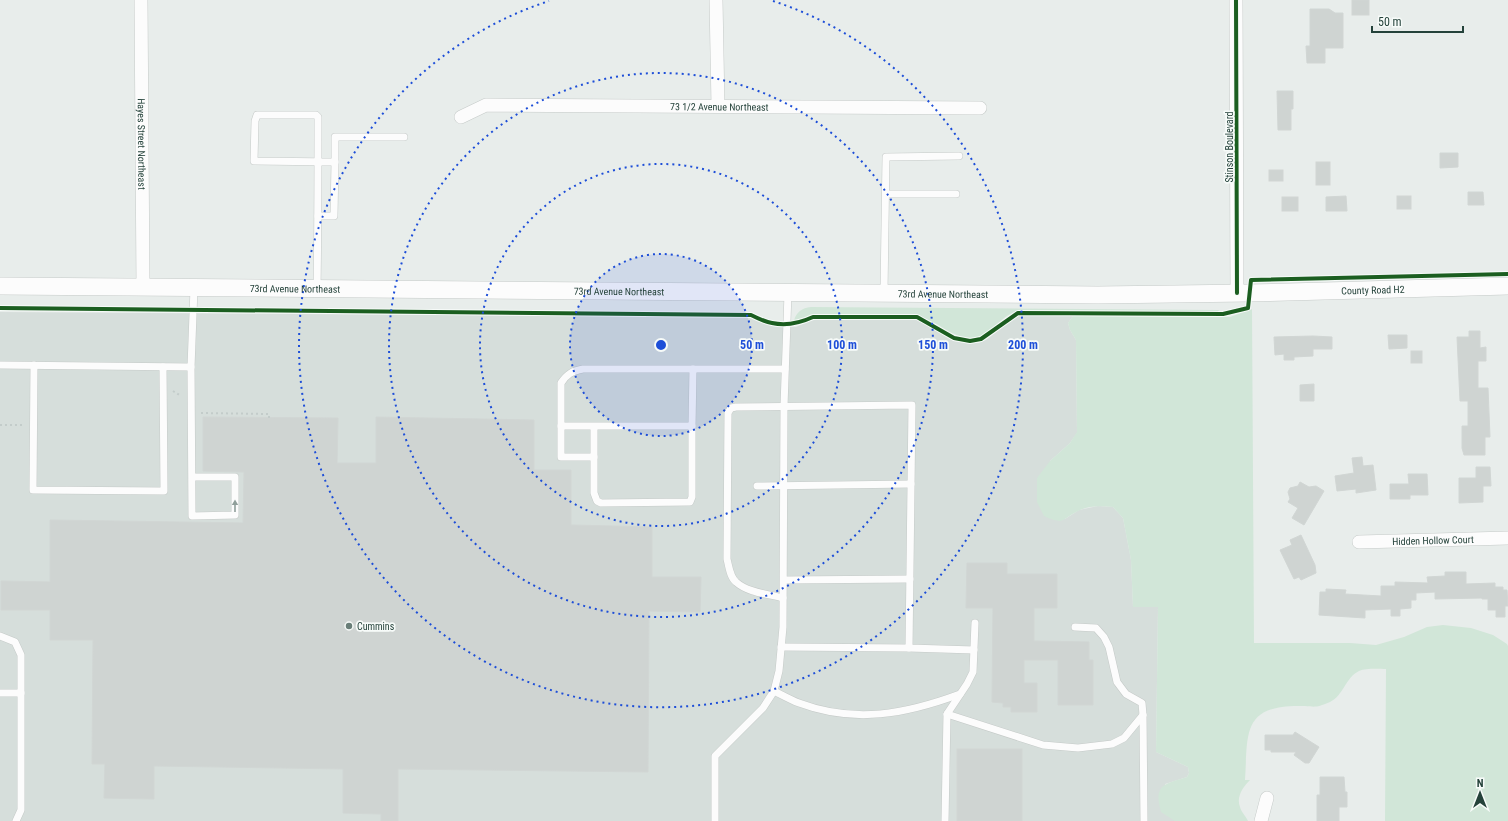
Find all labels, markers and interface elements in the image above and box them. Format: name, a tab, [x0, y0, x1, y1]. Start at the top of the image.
scale bar	[1372, 8, 1463, 34]
text: 50 m	[1378, 15, 1402, 29]
street label: Hayes Street Northeast	[136, 98, 147, 190]
street label: 73 1/2 Avenue Northeast	[670, 101, 769, 113]
street label: Stinson Boulevard	[1224, 111, 1235, 183]
street label: 73rd Avenue Northeast	[250, 283, 340, 295]
street label: County Road H2	[1341, 284, 1405, 297]
street label: 73rd Avenue Northeast	[574, 286, 664, 297]
street label: 73rd Avenue Northeast	[898, 288, 988, 300]
centre of rings	[654, 338, 668, 352]
text: 50 m	[740, 338, 764, 352]
text: 100 m	[827, 338, 857, 352]
text: 150 m	[918, 338, 948, 352]
text: 200 m	[1008, 338, 1038, 352]
one-way arrow	[232, 499, 238, 512]
street label: Hidden Hollow Court	[1392, 534, 1474, 547]
marker: Cummins	[344, 621, 354, 631]
place label: Cummins	[357, 621, 395, 632]
north arrow	[1460, 773, 1500, 813]
text: N	[1477, 777, 1484, 790]

